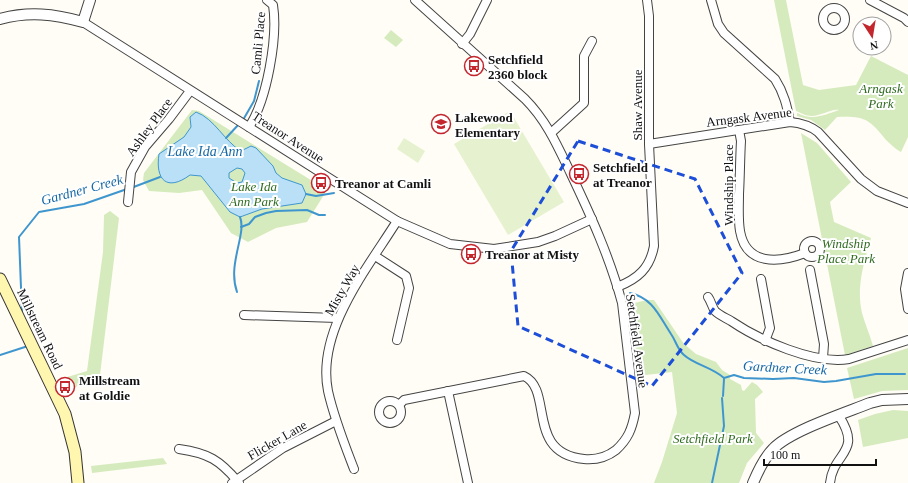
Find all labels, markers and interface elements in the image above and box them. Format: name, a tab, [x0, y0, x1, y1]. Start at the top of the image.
street label: Camli Place	[248, 11, 268, 75]
north arrow	[852, 16, 892, 56]
text: N	[869, 39, 879, 52]
place label: Setchfield 2360 block	[488, 52, 548, 82]
bus stop icon: Setchfield 2360 block	[463, 55, 485, 77]
street label: Shaw Avenue	[630, 69, 645, 140]
park label: Arngask Park	[858, 81, 903, 111]
street label: Ashley Place	[123, 95, 175, 159]
street label: Arngask Avenue	[705, 104, 793, 130]
street label: Treanor Avenue	[249, 108, 327, 166]
place label: Lakewood Elementary	[455, 110, 520, 140]
school or university icon: Lakewood Elementary	[430, 113, 452, 135]
water label: Lake Ida Ann	[166, 144, 243, 159]
street label: Windship Place	[721, 144, 736, 226]
place label: Setchfield at Treanor	[593, 160, 652, 190]
bus stop icon: Setchfield at Treanor	[568, 163, 590, 185]
water label: Gardner Creek	[39, 172, 125, 208]
bus stop icon: Treanor at Camli	[310, 172, 332, 194]
place label: Treanor at Camli	[335, 176, 431, 191]
park label: Lake Ida Ann Park	[228, 179, 279, 209]
park label: Windship Place Park	[816, 236, 875, 266]
bus stop icon: Treanor at Misty	[460, 243, 482, 265]
place label: Treanor at Misty	[485, 247, 579, 262]
street label: Misty Way	[321, 261, 363, 318]
street label: Millstream Road	[14, 286, 66, 372]
street label: Setchfield Avenue	[623, 293, 651, 389]
water label: Gardner Creek	[743, 358, 828, 378]
place label: Millstream at Goldie	[79, 373, 140, 403]
bus stop icon: Millstream at Goldie	[54, 376, 76, 398]
street label: Flicker Lane	[245, 417, 310, 463]
park label: Setchfield Park	[673, 431, 753, 446]
scale bar	[764, 441, 876, 467]
text: 100 m	[770, 448, 801, 462]

